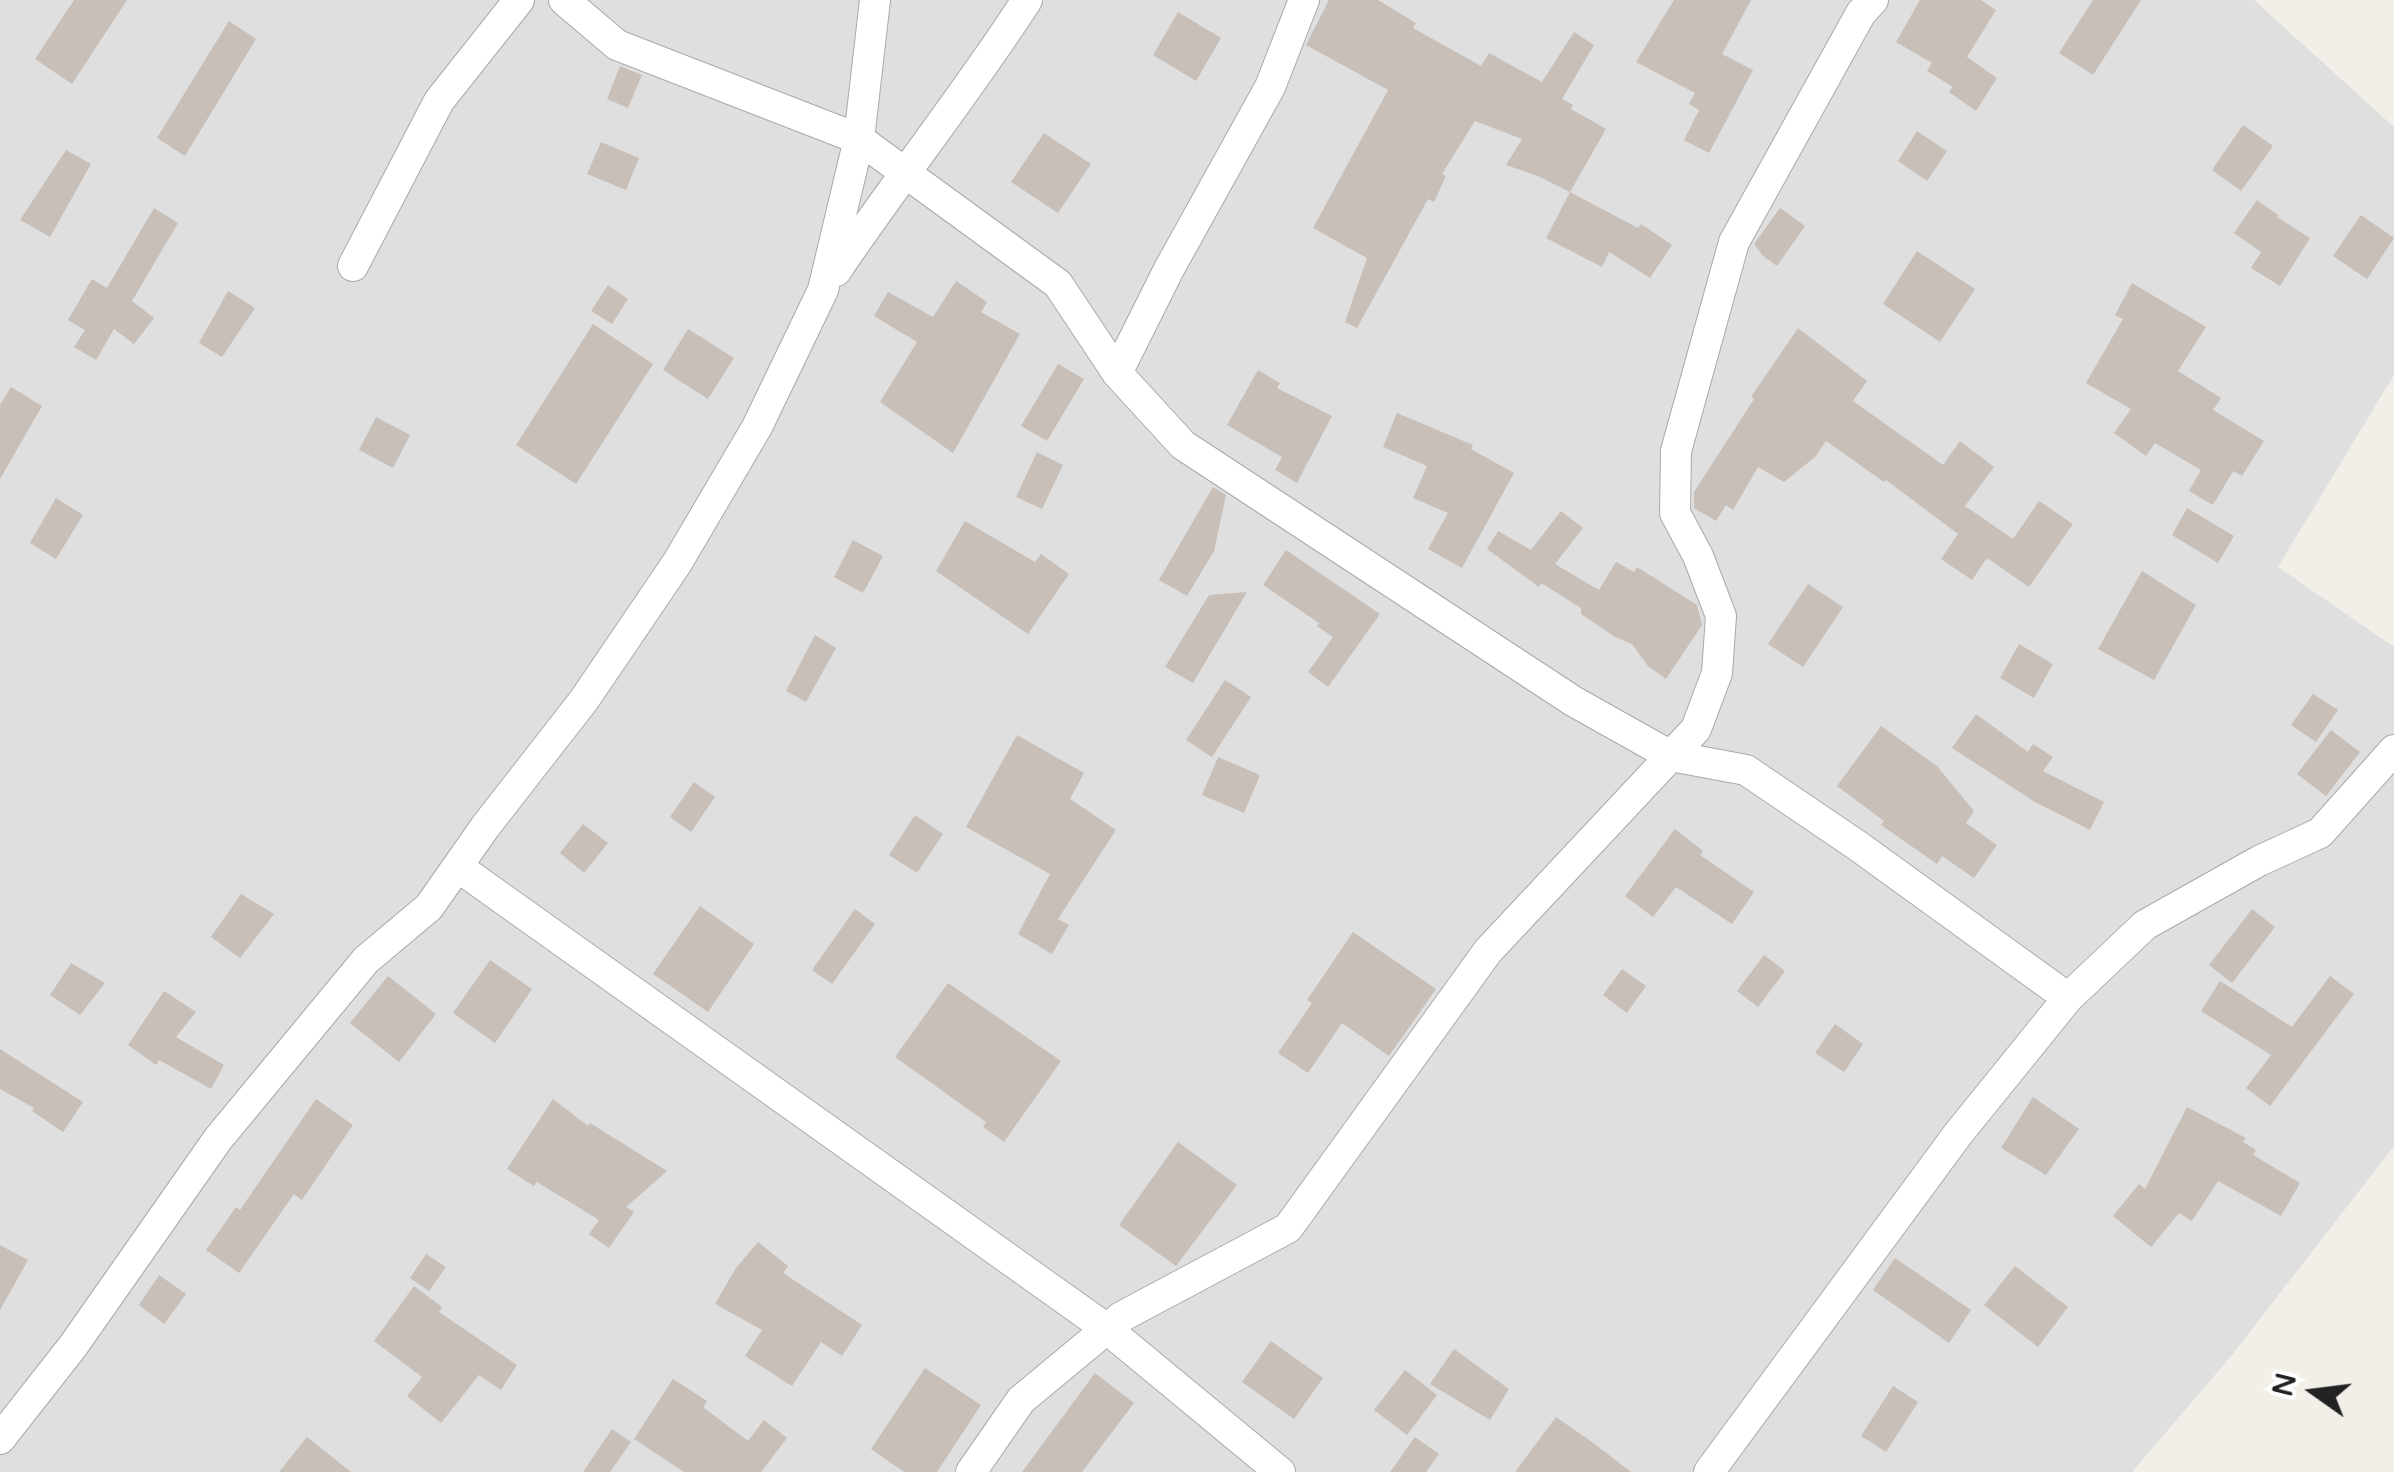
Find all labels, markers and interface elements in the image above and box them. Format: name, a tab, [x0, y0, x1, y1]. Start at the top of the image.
north arrow	[2264, 1342, 2364, 1442]
text: N	[2266, 1370, 2304, 1400]

